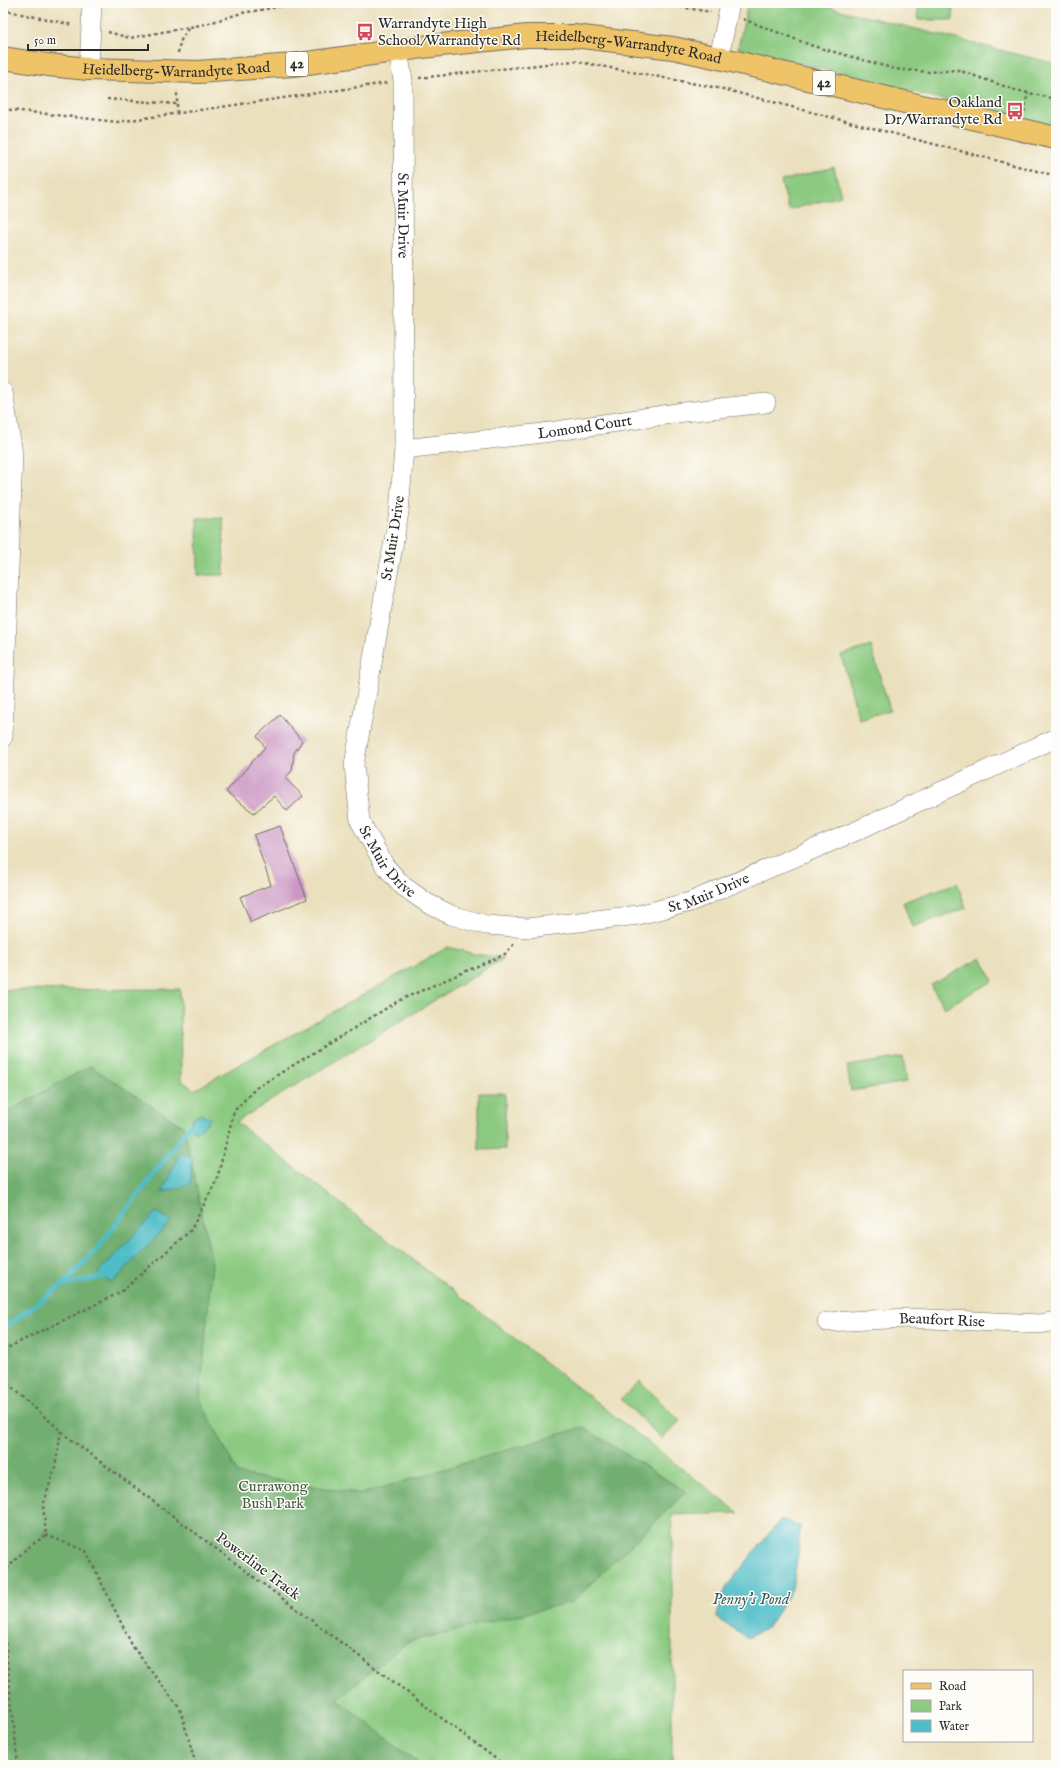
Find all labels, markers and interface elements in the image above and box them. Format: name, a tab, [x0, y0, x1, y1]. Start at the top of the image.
place label: Warrandyte High School/Warrandyte Rd	[378, 14, 522, 50]
bus stop icon: Warrandyte High School/Warrandyte Rd	[355, 22, 375, 42]
scale bar	[28, 26, 148, 52]
street label: Heidelberg-Warrandyte Road	[535, 27, 724, 68]
text: 50 m	[34, 33, 56, 48]
road number: 42	[286, 52, 308, 76]
street label: Heidelberg-Warrandyte Road	[81, 57, 272, 82]
road number: 42	[813, 71, 835, 95]
place label: Oakland Dr/Warrandyte Rd	[884, 93, 1003, 129]
bus stop icon: Oakland Dr/Warrandyte Rd	[1005, 101, 1025, 121]
street label: St Muir Drive	[394, 173, 413, 259]
street label: Lomond Court	[537, 410, 633, 443]
street label: St Muir Drive	[377, 494, 409, 582]
street label: St Muir Drive	[355, 822, 420, 902]
street label: St Muir Drive	[666, 868, 752, 917]
street label: Beaufort Rise	[898, 1309, 985, 1331]
park label: Currawong Bush Park	[238, 1477, 309, 1513]
street label: Powerline Track	[212, 1528, 305, 1605]
water label: Penny's Pond	[712, 1590, 791, 1610]
legend	[903, 1670, 1033, 1742]
text: Road	[939, 1679, 967, 1694]
text: Park	[939, 1699, 962, 1714]
text: Water	[939, 1719, 970, 1734]

